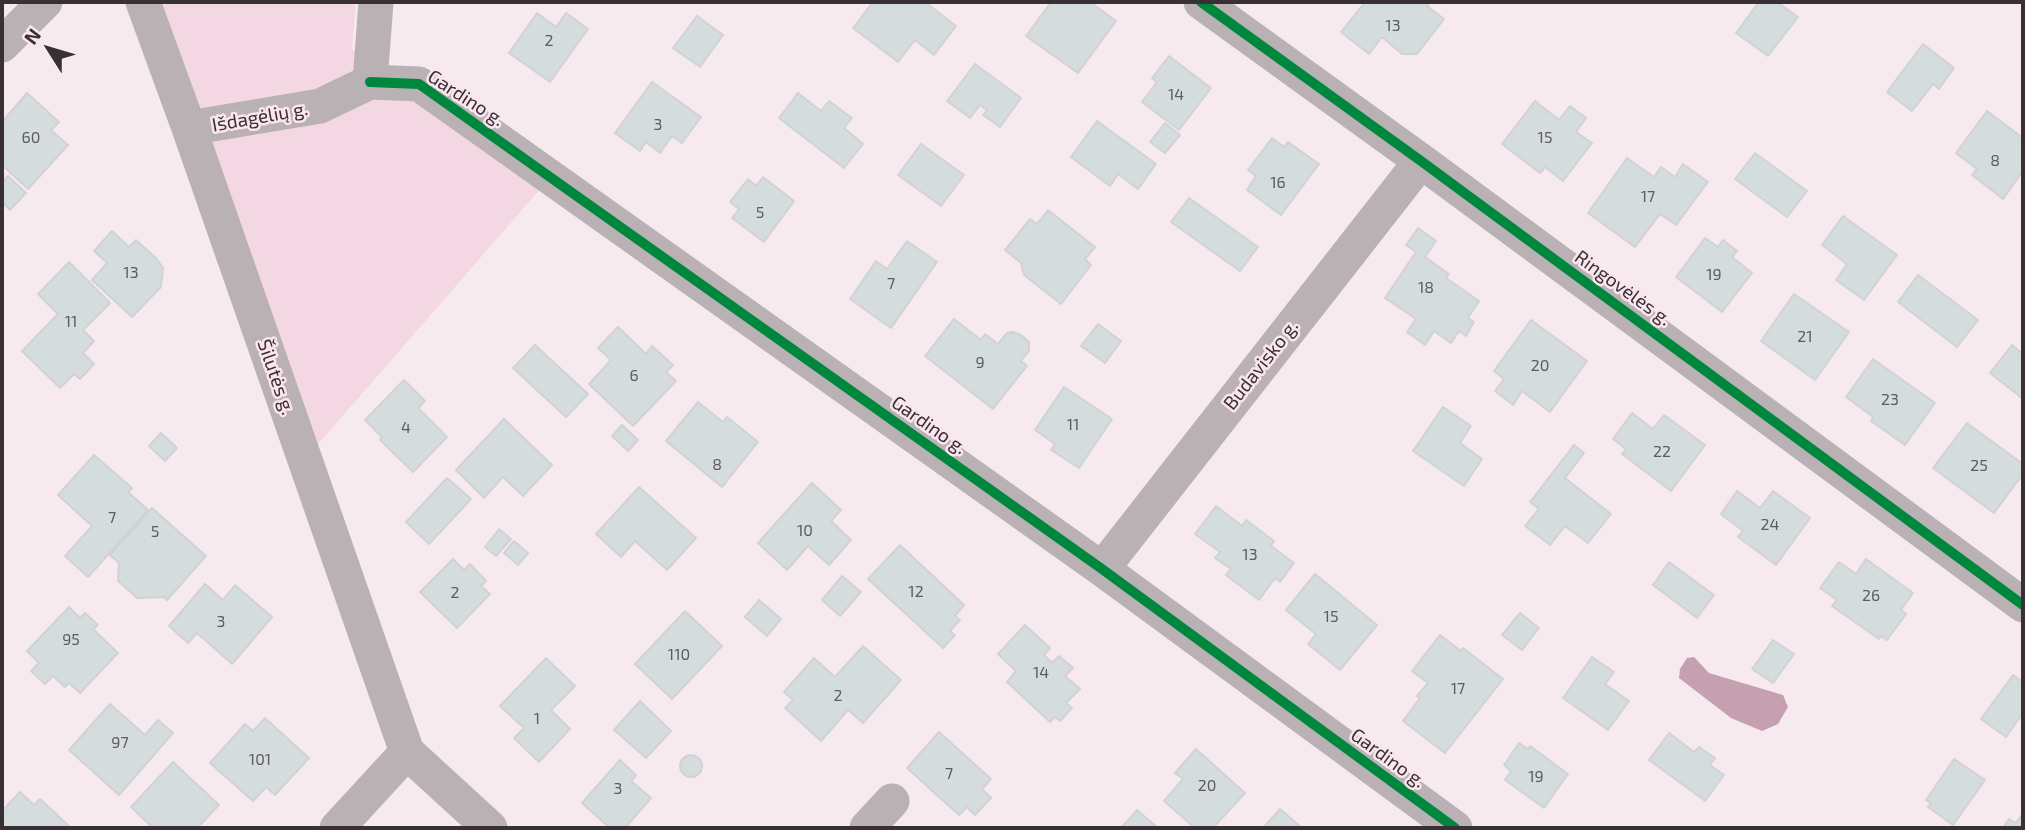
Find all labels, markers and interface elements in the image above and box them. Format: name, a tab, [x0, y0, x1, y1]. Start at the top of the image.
north arrow	[14, 14, 84, 84]
house number: 13	[1385, 16, 1401, 36]
text: N	[19, 24, 45, 48]
house number: 2	[545, 31, 553, 51]
street label: Gardino g.	[424, 65, 508, 131]
house number: 14	[1168, 85, 1184, 105]
street label: Išdagėlių g.	[210, 97, 310, 137]
house number: 3	[654, 115, 662, 135]
house number: 60	[22, 128, 40, 148]
house number: 15	[1538, 128, 1552, 148]
house number: 8	[1990, 151, 2000, 171]
house number: 16	[1270, 173, 1286, 193]
house number: 17	[1641, 187, 1655, 207]
house number: 5	[756, 203, 764, 223]
street label: Ringovėlės g.	[1570, 245, 1676, 331]
house number: 13	[123, 263, 139, 283]
house number: 19	[1706, 265, 1722, 285]
house number: 7	[887, 274, 895, 294]
house number: 18	[1418, 278, 1434, 298]
house number: 11	[65, 312, 77, 332]
street label: Budavisko g.	[1219, 316, 1303, 414]
house number: 21	[1797, 327, 1813, 347]
street label: Šilutės g.	[253, 336, 299, 418]
house number: 9	[975, 353, 985, 373]
house number: 20	[1531, 356, 1549, 376]
house number: 6	[629, 366, 639, 386]
house number: 23	[1881, 390, 1899, 410]
street label: Gardino g.	[887, 391, 971, 459]
house number: 11	[1067, 415, 1079, 435]
house number: 4	[401, 418, 411, 438]
house number: 22	[1653, 442, 1671, 462]
house number: 8	[712, 455, 722, 475]
house number: 25	[1970, 456, 1988, 476]
house number: 7	[108, 508, 116, 528]
house number: 24	[1761, 515, 1779, 535]
house number: 10	[797, 521, 813, 541]
house number: 5	[151, 522, 159, 542]
house number: 13	[1242, 545, 1258, 565]
house number: 12	[908, 582, 924, 602]
house number: 2	[451, 583, 459, 603]
house number: 26	[1862, 586, 1880, 606]
house number: 15	[1324, 607, 1338, 627]
house number: 3	[217, 612, 225, 632]
house number: 95	[62, 630, 80, 650]
house number: 110	[668, 645, 690, 665]
house number: 14	[1033, 663, 1049, 683]
house number: 17	[1451, 679, 1465, 699]
house number: 2	[834, 686, 842, 706]
house number: 1	[534, 709, 540, 729]
street label: Gardino g.	[1346, 723, 1430, 793]
house number: 97	[111, 733, 129, 753]
house number: 101	[249, 750, 271, 770]
house number: 7	[945, 764, 953, 784]
house number: 19	[1528, 767, 1544, 787]
house number: 20	[1198, 776, 1216, 796]
house number: 3	[614, 779, 622, 799]

